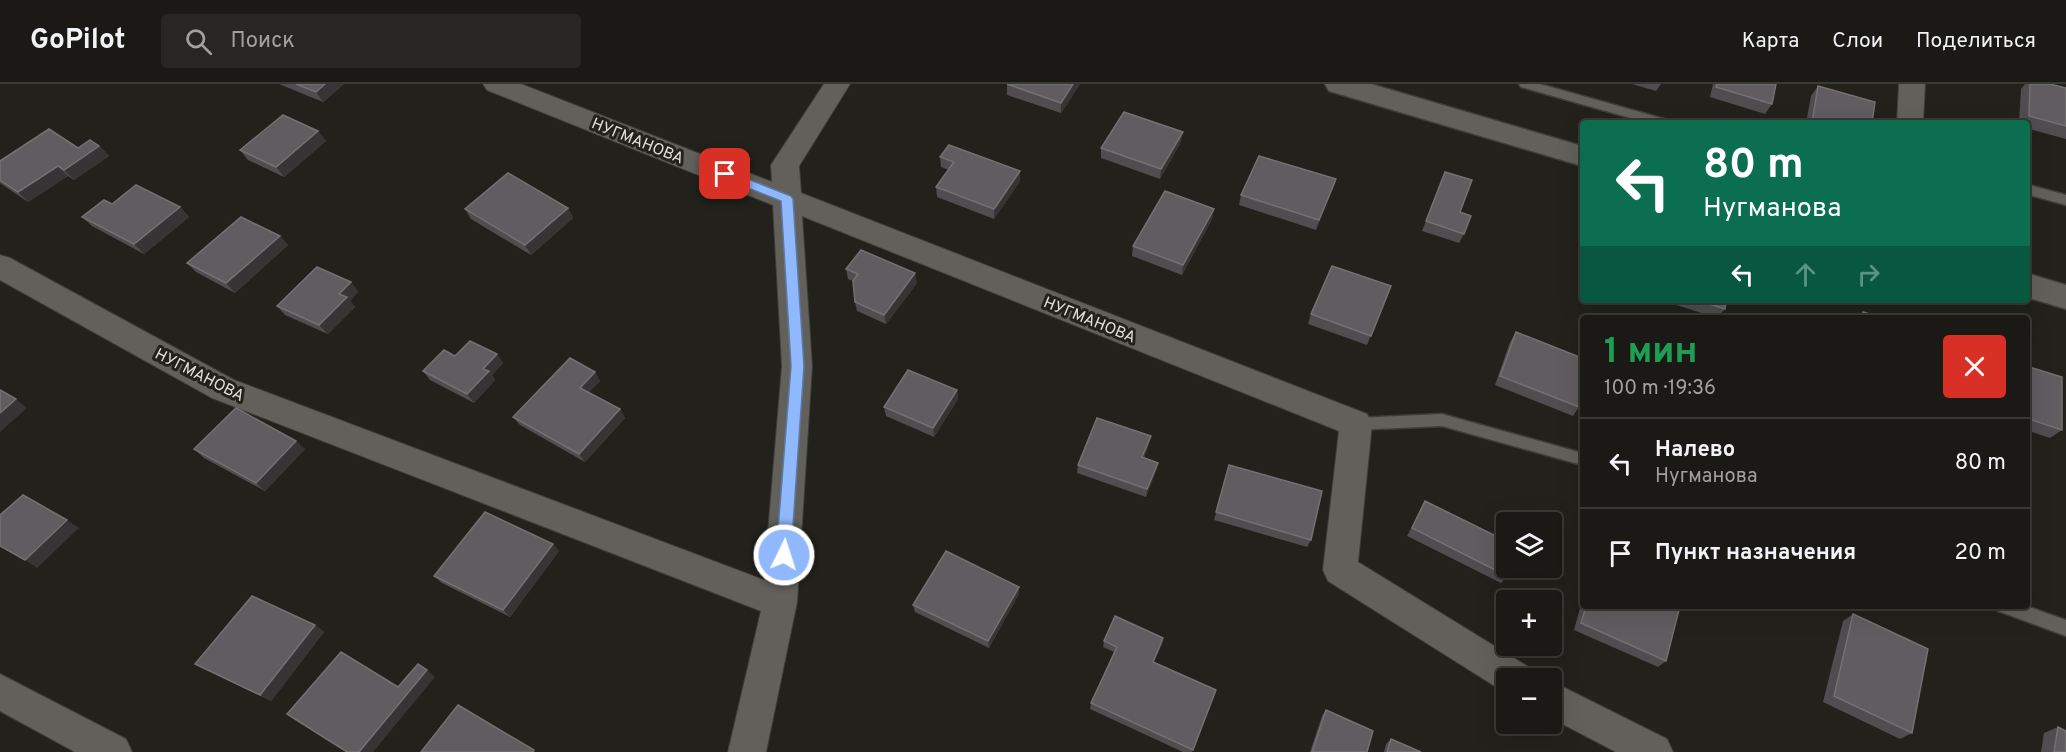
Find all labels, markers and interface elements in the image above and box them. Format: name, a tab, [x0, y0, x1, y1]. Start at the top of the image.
search box	[161, 14, 581, 68]
text: GoPilot	[30, 23, 125, 59]
icon: search	[182, 25, 215, 58]
text: Поиск	[230, 28, 295, 55]
text: Карта	[1742, 28, 1799, 55]
text: Слои	[1832, 28, 1883, 55]
text: Поделиться	[1916, 28, 2036, 55]
street label: НУГМАНОВА	[588, 114, 686, 169]
text: 80 m	[1703, 140, 1804, 193]
icon: left	[1604, 144, 1682, 222]
pin	[699, 148, 750, 199]
icon: arrive	[708, 157, 741, 190]
text: Нугманова	[1703, 192, 1841, 226]
icon: left	[1726, 258, 1759, 291]
icon: ahead	[1789, 258, 1822, 291]
icon: right	[1852, 258, 1885, 291]
street label: НУГМАНОВА	[1040, 293, 1138, 348]
text: 1 мин	[1604, 330, 1698, 376]
button: close	[1943, 335, 2006, 398]
street label: НУГМАНОВА	[151, 345, 247, 407]
text: 100 m · 19:36	[1604, 376, 1716, 402]
text: Налево	[1655, 437, 1735, 464]
icon: left	[1604, 447, 1637, 480]
text: 80 m	[1955, 450, 2006, 477]
text: Нугманова	[1655, 464, 1758, 490]
map controls	[1496, 512, 1562, 734]
button: layers	[1496, 512, 1562, 578]
position arrow	[752, 523, 816, 587]
icon: arrive	[1604, 537, 1637, 570]
text: Пункт назначения	[1655, 540, 1856, 567]
text: 20 m	[1955, 540, 2006, 567]
button: +	[1496, 590, 1562, 656]
button: −	[1496, 668, 1562, 734]

